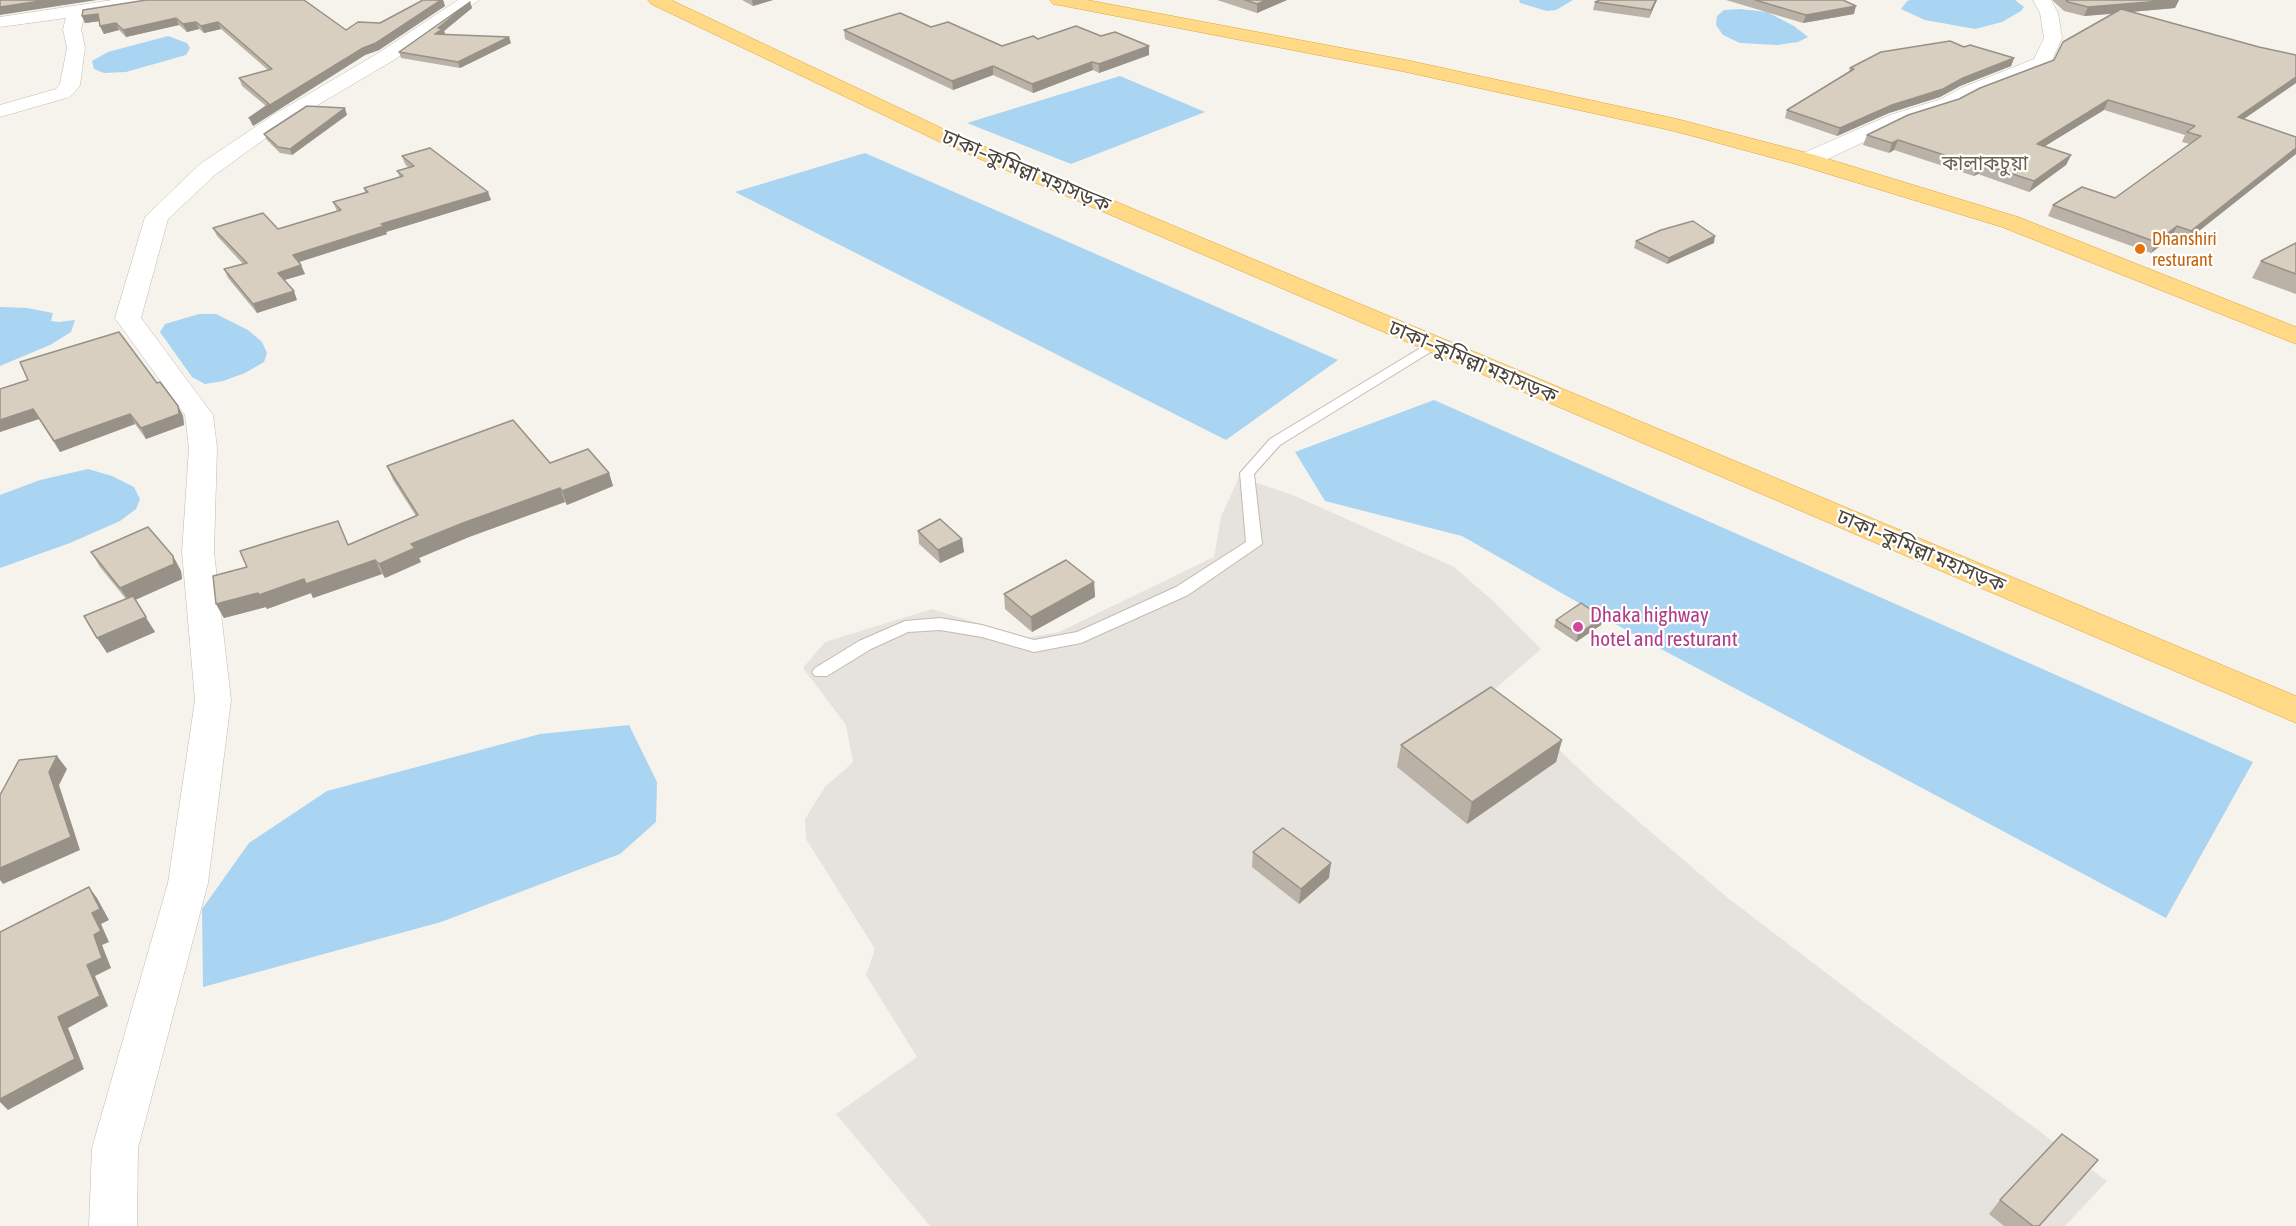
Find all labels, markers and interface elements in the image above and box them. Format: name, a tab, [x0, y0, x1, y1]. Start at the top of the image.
street label: ঢাকা–কুমিল্লা মহাসড়ক	[938, 124, 1114, 218]
district label: কালাকচুয়া	[1942, 152, 2028, 176]
place label: Dhanshiri resturant	[2152, 228, 2217, 270]
marker: Dhanshiri resturant	[2133, 242, 2147, 256]
street label: ঢাকা–কুমিল্লা মহাসড়ক	[1385, 315, 1561, 409]
street label: ঢাকা–কুমিল্লা মহাসড়ক	[1833, 504, 2009, 598]
place label: Dhaka highway hotel and resturant	[1590, 602, 1738, 652]
marker: Dhaka highway hotel and resturant	[1571, 620, 1585, 634]

